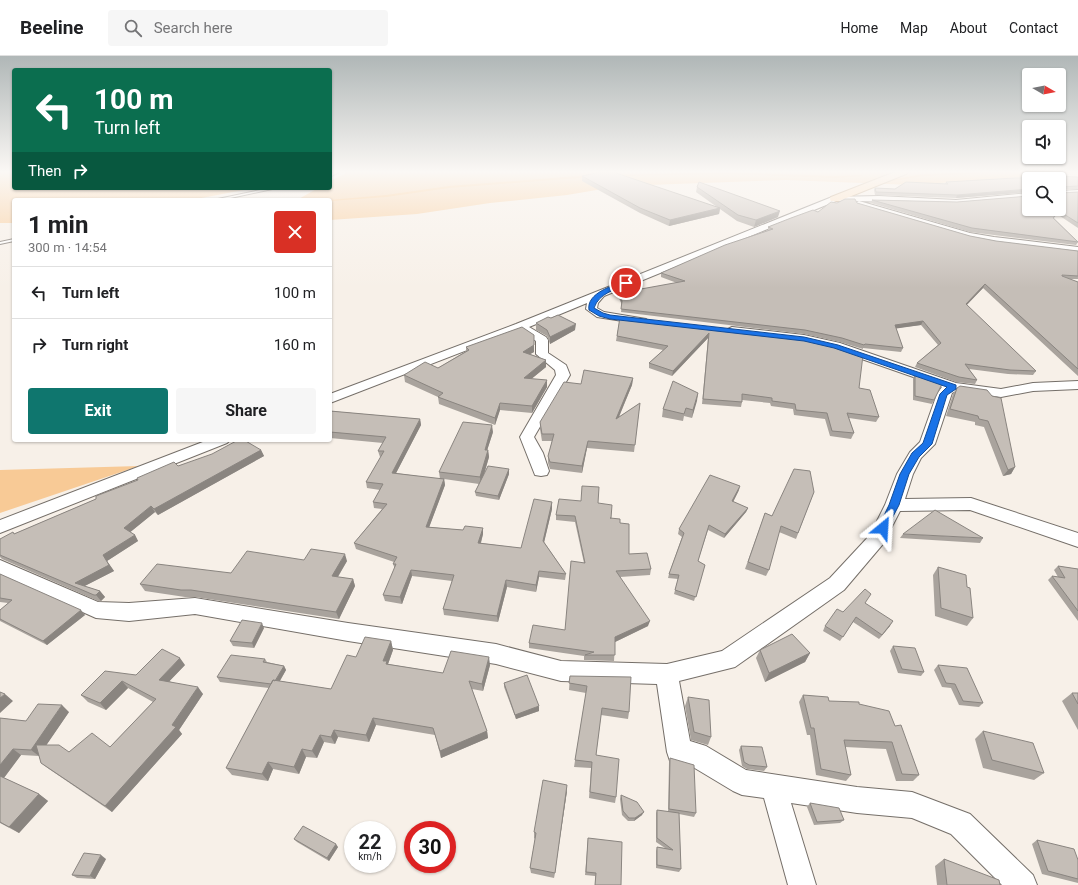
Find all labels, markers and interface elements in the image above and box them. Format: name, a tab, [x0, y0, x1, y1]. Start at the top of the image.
search box	[108, 10, 388, 46]
text: Beeline	[20, 16, 84, 39]
icon: search	[122, 17, 144, 39]
text: Search here	[154, 19, 233, 37]
text: Home	[840, 20, 878, 36]
text: Map	[900, 20, 928, 36]
text: About	[950, 20, 987, 36]
text: Contact	[1009, 20, 1058, 36]
north arrow	[1022, 68, 1066, 112]
map controls	[1022, 68, 1066, 216]
text: 100 m	[94, 83, 173, 116]
icon: left	[28, 84, 80, 136]
text: Turn left	[94, 117, 160, 138]
button: sound	[1022, 120, 1066, 164]
icon: right	[69, 160, 91, 182]
text: Then	[28, 162, 61, 180]
button: search	[1022, 172, 1066, 216]
text: 1 min	[28, 211, 88, 239]
button: close	[274, 211, 316, 253]
text: 300 m · 14:54	[28, 240, 107, 255]
pin	[609, 266, 643, 300]
icon: arrive	[615, 272, 637, 294]
icon: left	[28, 282, 50, 304]
text: Turn left	[62, 284, 119, 302]
text: 100 m	[274, 284, 316, 302]
icon: right	[28, 334, 50, 356]
text: Turn right	[62, 336, 128, 354]
text: 160 m	[274, 336, 316, 354]
button: Exit	[28, 388, 168, 434]
button: Share	[176, 388, 316, 434]
position arrow	[862, 507, 904, 549]
speed limit sign: 30	[404, 821, 456, 873]
text: 22	[359, 830, 381, 854]
text: km/h	[358, 851, 382, 862]

